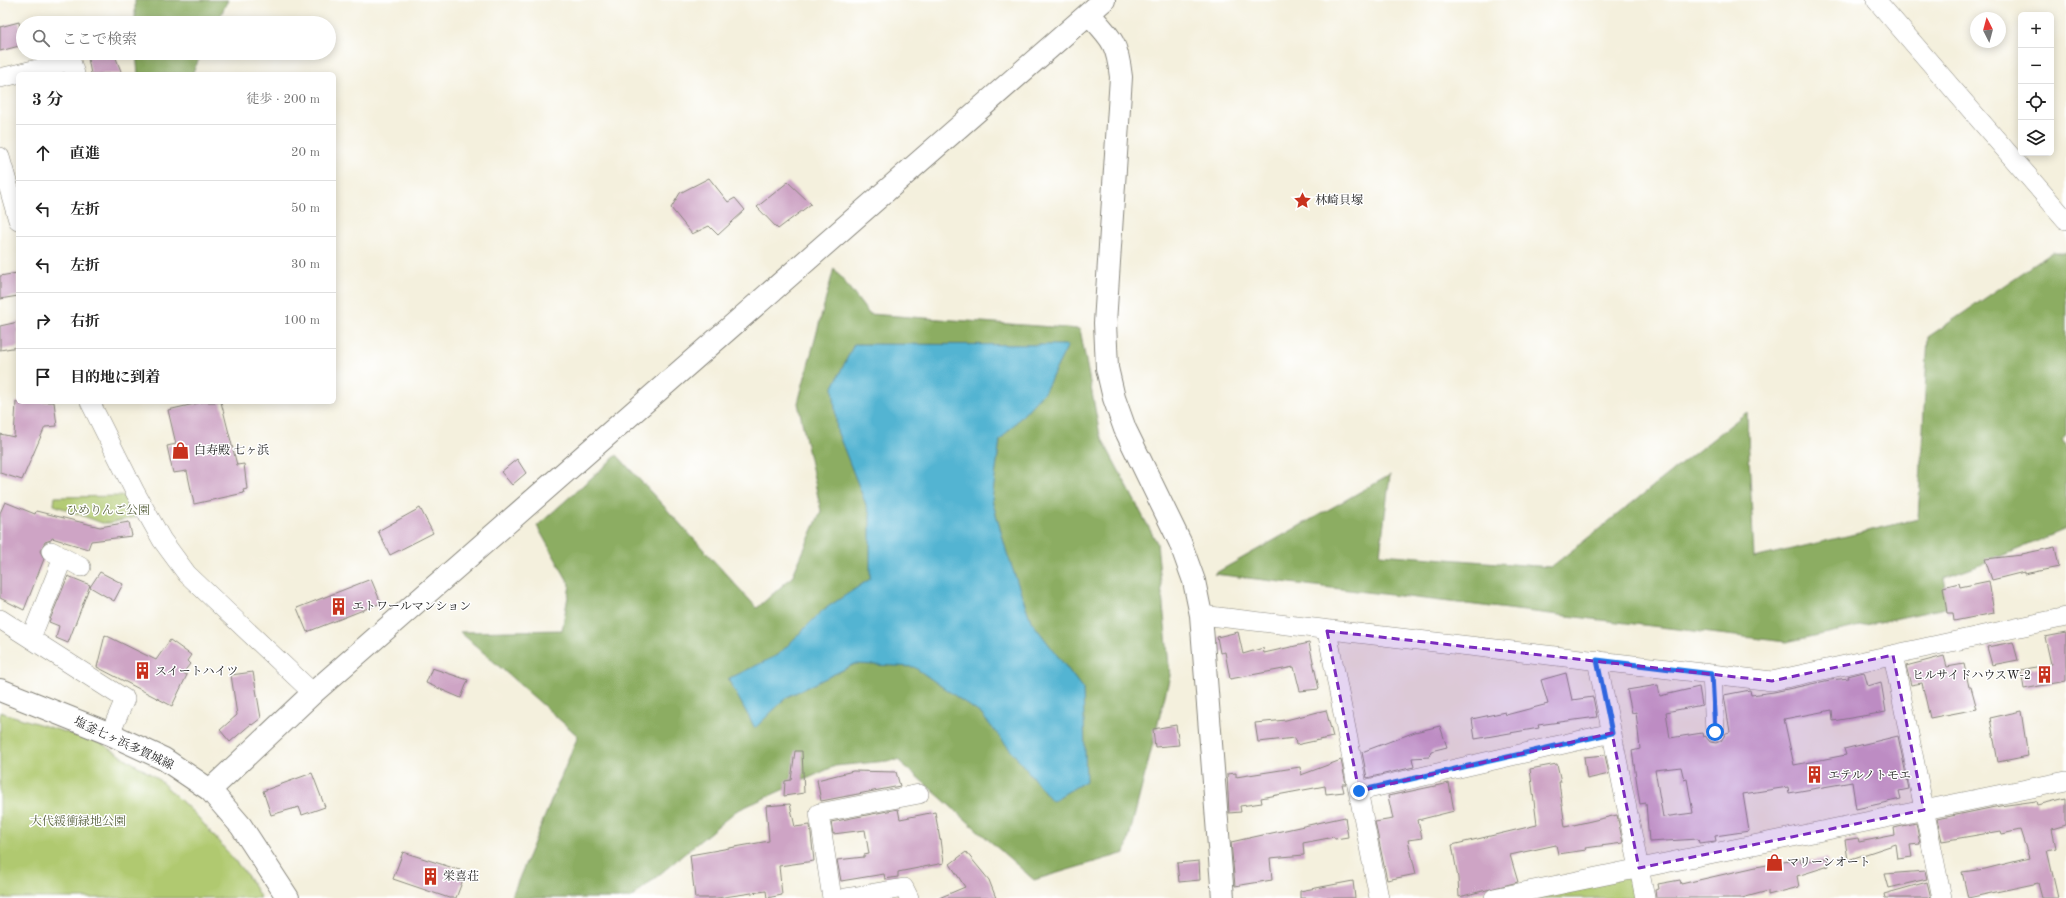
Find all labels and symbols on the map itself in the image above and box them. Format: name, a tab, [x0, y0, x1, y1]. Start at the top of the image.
north arrow	[1970, 12, 2006, 48]
place icon: 林崎貝塚	[1292, 190, 1312, 210]
place label: 林崎貝塚	[1315, 193, 1363, 207]
shop icon: 白寿殿 七ヶ浜	[171, 440, 191, 460]
place label: 白寿殿 七ヶ浜	[194, 443, 269, 457]
park label: ひめりんご公園	[66, 504, 150, 517]
building icon: エトワールマンション	[329, 596, 349, 616]
place label: エトワールマンション	[352, 600, 471, 613]
building icon: スイートハイツ	[132, 661, 152, 681]
place label: スイートハイツ	[155, 665, 239, 678]
building icon: ヒルサイドハウスW-2	[2034, 665, 2054, 685]
place label: ヒルサイドハウスW-2	[1912, 669, 2031, 682]
street label: 塩釜七ヶ浜多賀城線	[72, 714, 176, 772]
route start	[1706, 723, 1724, 741]
building icon: エテルノトモエ	[1805, 765, 1825, 785]
place label: エテルノトモエ	[1828, 769, 1911, 782]
route end	[1350, 782, 1368, 800]
park label: 大代緩衝緑地公園	[30, 814, 126, 828]
shop icon: マリーンオート	[1764, 852, 1784, 872]
place label: マリーンオート	[1787, 856, 1871, 869]
building icon: 栄喜荘	[420, 866, 440, 886]
place label: 栄喜荘	[443, 869, 479, 883]

